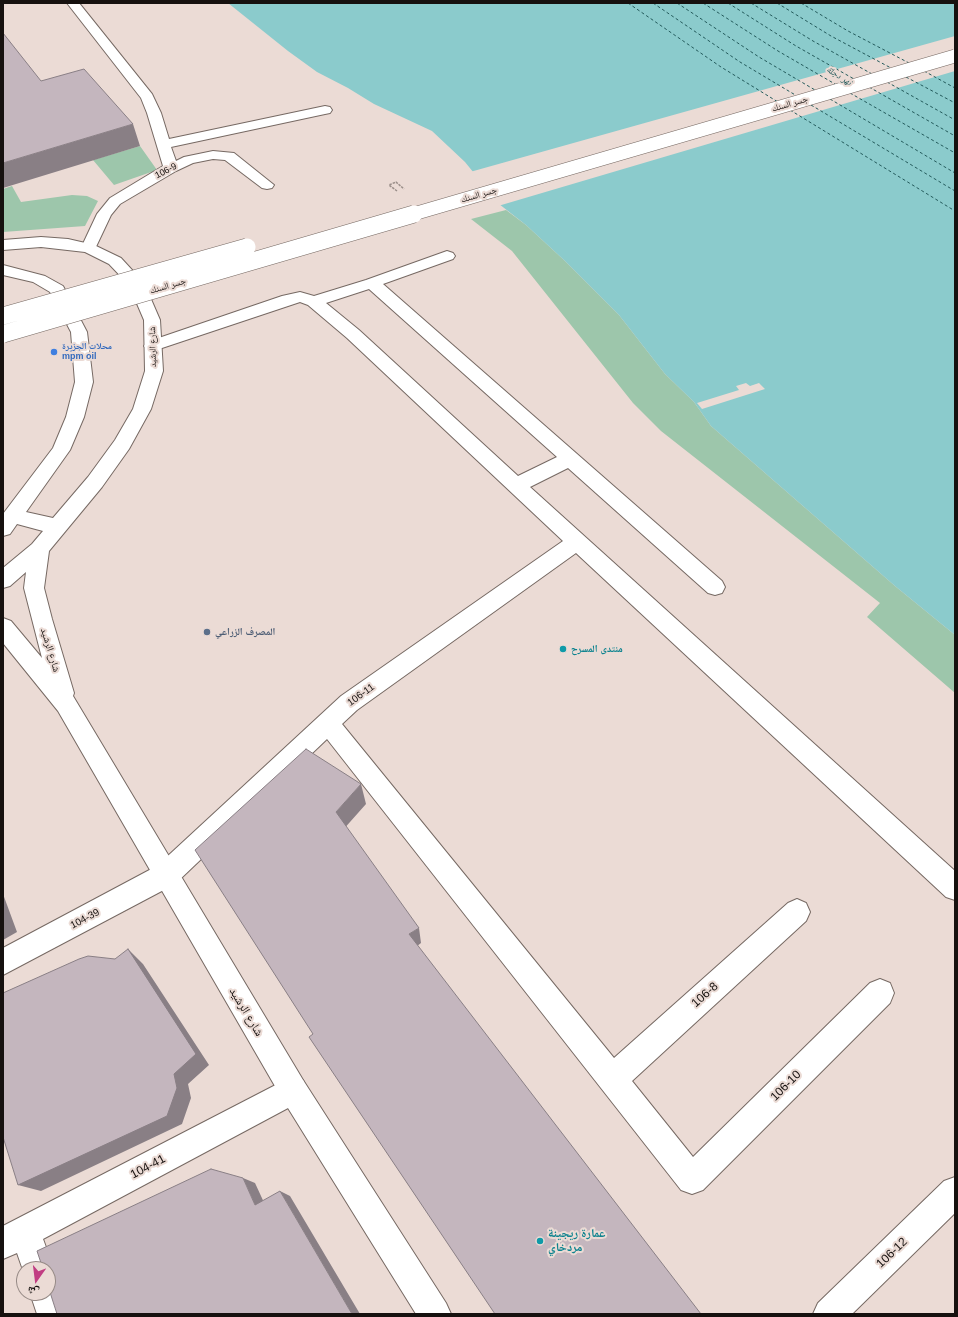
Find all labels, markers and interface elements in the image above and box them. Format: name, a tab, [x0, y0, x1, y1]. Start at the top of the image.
water label: نهر دجلة	[824, 64, 854, 88]
street label: جسر السنك	[771, 94, 809, 114]
street label: 106-9	[153, 161, 179, 181]
street label: جسر السنك	[460, 185, 498, 205]
street label: جسر السنك	[149, 276, 187, 296]
street label: شارع الرشيد	[147, 327, 159, 367]
place label: محلات الجزيرة mpm oil	[62, 342, 112, 363]
marker: محلات الجزيرة mpm oil	[49, 347, 59, 357]
place label: المصرف الزراعي	[215, 626, 275, 638]
street label: شارع الرشيد	[38, 627, 62, 673]
marker: المصرف الزراعي	[202, 627, 212, 637]
place label: منتدى المسرح	[571, 643, 623, 655]
marker: منتدى المسرح	[558, 644, 568, 654]
street label: 106-11	[345, 681, 377, 709]
street label: 104-39	[68, 906, 102, 932]
street label: 106-8	[689, 979, 721, 1011]
street label: شارع الرشيد	[226, 985, 266, 1039]
street label: 106-10	[768, 1068, 804, 1104]
street label: 104-41	[128, 1152, 168, 1182]
place label: عمارة ريجينة مردخاي	[548, 1227, 606, 1255]
street label: 106-12	[874, 1235, 910, 1271]
marker: عمارة ريجينة مردخاي	[535, 1236, 545, 1246]
north arrow	[16, 1261, 56, 1301]
text: ش	[26, 1284, 40, 1299]

